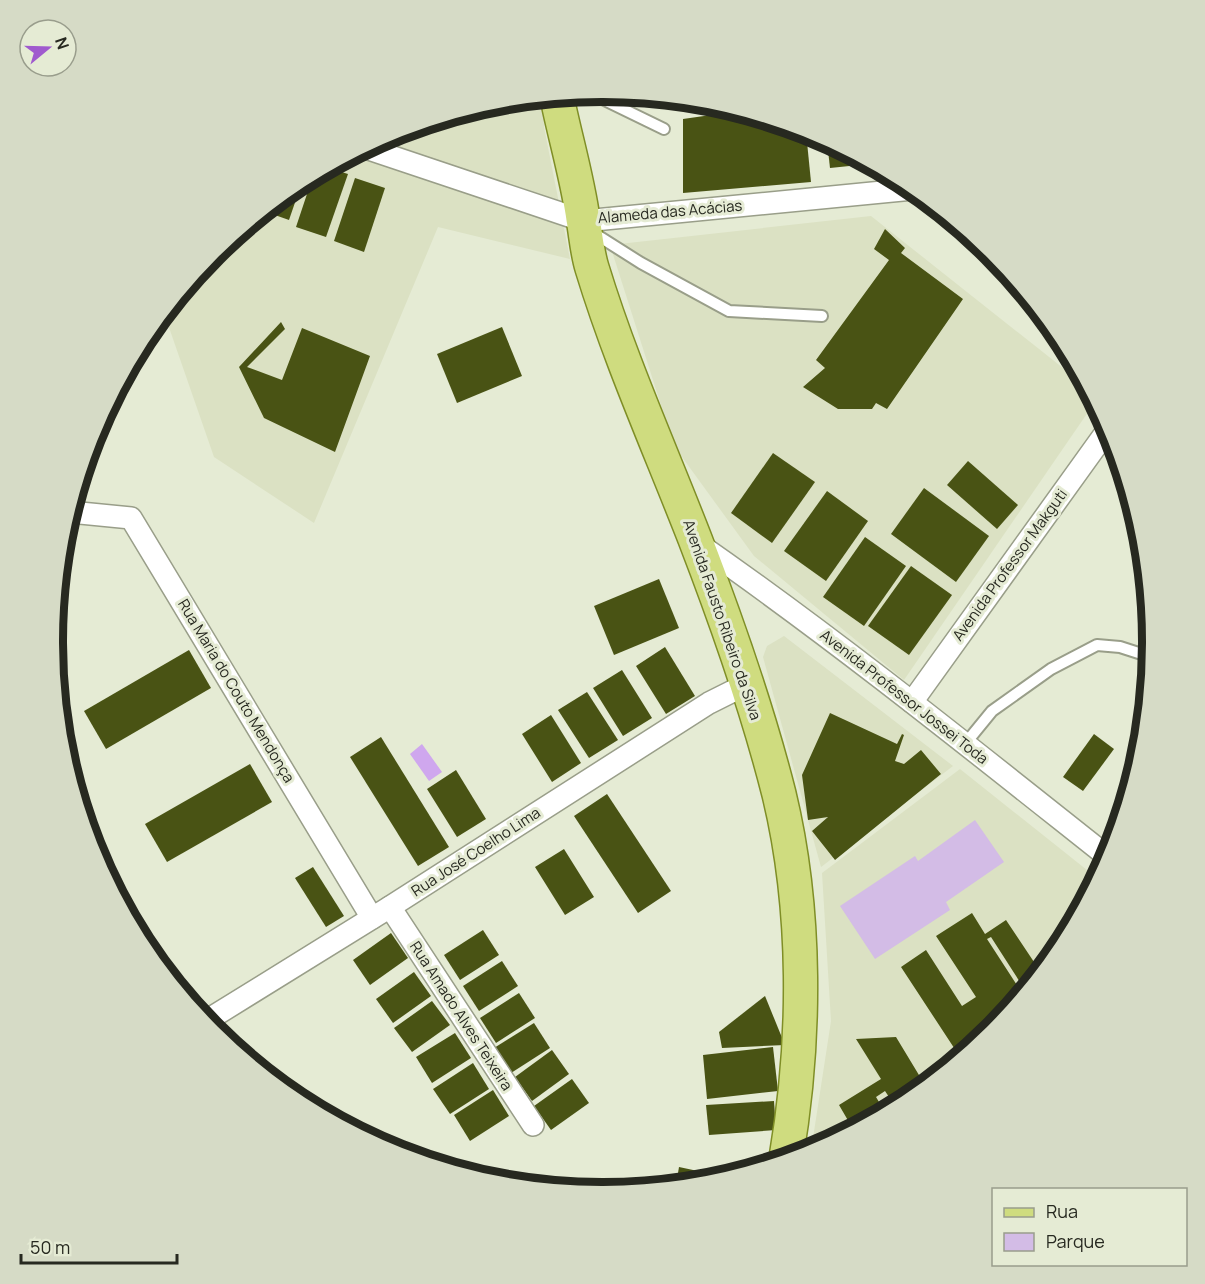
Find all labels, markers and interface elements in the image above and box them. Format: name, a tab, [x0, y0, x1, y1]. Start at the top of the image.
north arrow	[18, 18, 78, 78]
text: N	[50, 34, 74, 52]
street label: Alameda das Acácias	[597, 195, 743, 228]
street label: Avenida Professor Makguti	[947, 484, 1072, 645]
street label: Avenida Fausto Ribeiro da Silva	[678, 517, 767, 723]
street label: Rua Maria do Couto Mendonça	[173, 595, 300, 787]
street label: Avenida Professor Jossei Toda	[816, 624, 993, 769]
street label: Rua José Coelho Lima	[407, 802, 544, 901]
street label: Rua Amado Alves Teixeira	[405, 937, 518, 1095]
legend	[992, 1188, 1187, 1266]
text: Rua	[1046, 1199, 1078, 1223]
scale bar	[21, 1227, 177, 1265]
text: Parque	[1046, 1229, 1105, 1253]
text: 50 m	[30, 1235, 70, 1259]

